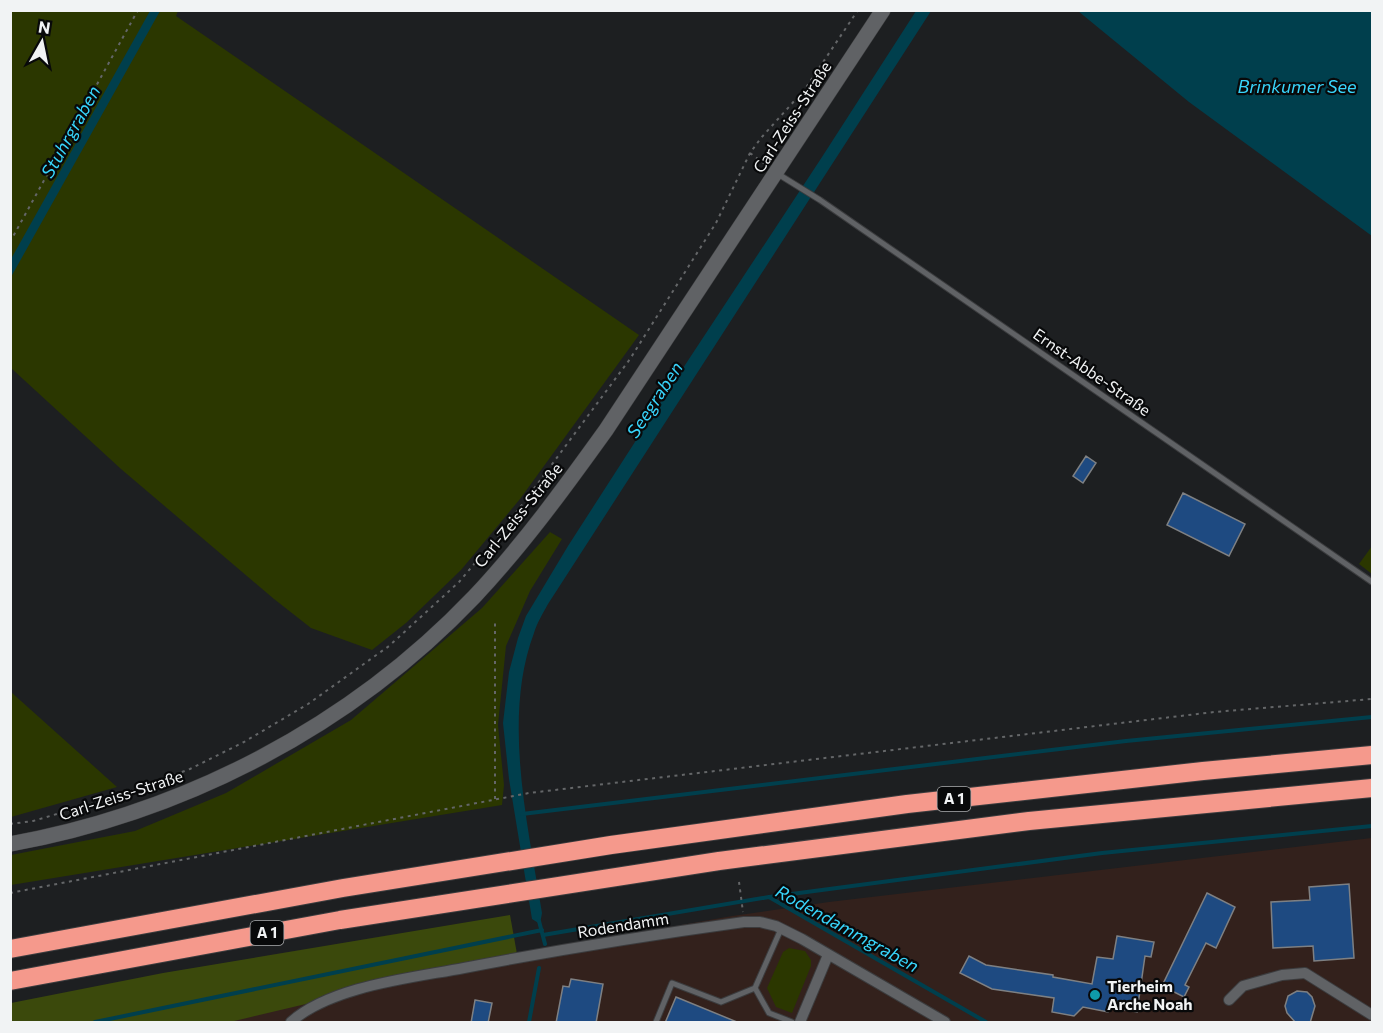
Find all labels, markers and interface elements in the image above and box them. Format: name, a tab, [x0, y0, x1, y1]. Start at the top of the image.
north arrow	[12, 12, 72, 72]
text: N	[37, 16, 52, 37]
street label: Carl-Zeiss-Straße	[748, 57, 835, 176]
water label: Brinkumer See	[1238, 75, 1357, 97]
water label: Stuhrgraben	[36, 82, 104, 181]
street label: Ernst-Abbe-Straße	[1030, 324, 1155, 419]
water label: Seegraben	[621, 357, 687, 442]
street label: Carl-Zeiss-Straße	[470, 459, 566, 571]
street label: Carl-Zeiss-Straße	[57, 766, 185, 823]
road number: A 1	[938, 787, 970, 811]
water label: Rodendammgraben	[772, 880, 923, 977]
street label: Rodendamm	[576, 908, 670, 941]
road number: A 1	[250, 921, 284, 945]
place label: Tierheim Arche Noah	[1107, 976, 1193, 1013]
marker: Tierheim Arche Noah	[1088, 988, 1102, 1002]

